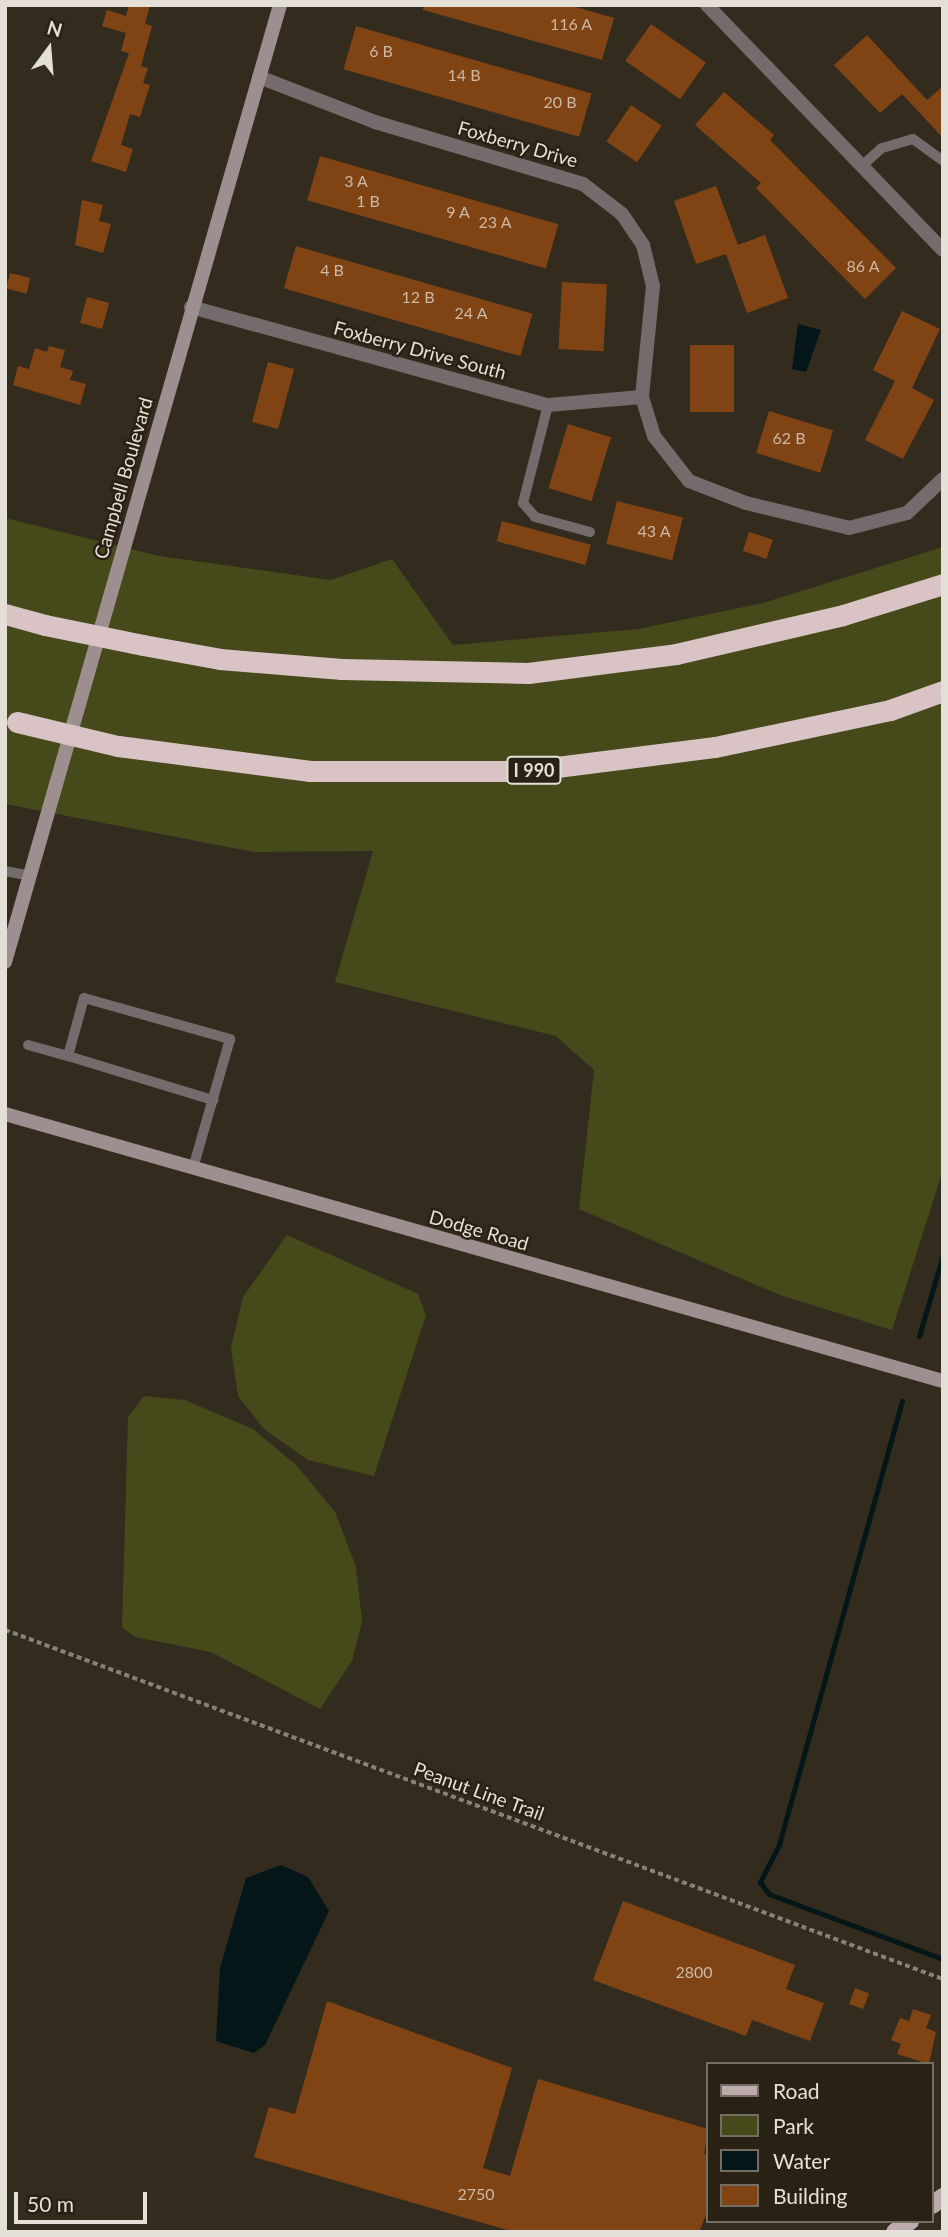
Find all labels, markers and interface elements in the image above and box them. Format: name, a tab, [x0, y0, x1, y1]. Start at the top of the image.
north arrow	[14, 14, 84, 84]
house number: 116 A	[550, 14, 592, 34]
text: N	[45, 15, 65, 41]
house number: 6 B	[369, 41, 393, 61]
house number: 14 B	[448, 65, 480, 85]
house number: 20 B	[544, 92, 576, 112]
street label: Foxberry Drive	[455, 116, 581, 172]
house number: 3 A	[344, 171, 368, 191]
house number: 1 B	[356, 191, 380, 211]
house number: 9 A	[446, 202, 470, 222]
house number: 23 A	[478, 212, 512, 232]
house number: 86 A	[846, 256, 880, 276]
house number: 4 B	[320, 260, 344, 280]
house number: 12 B	[402, 287, 434, 307]
house number: 24 A	[454, 303, 488, 323]
street label: Foxberry Drive South	[331, 316, 509, 384]
street label: Campbell Boulevard	[89, 395, 157, 561]
house number: 62 B	[773, 428, 805, 448]
house number: 43 A	[637, 521, 671, 541]
road number: I 990	[506, 756, 562, 784]
street label: Dodge Road	[427, 1205, 531, 1255]
street label: Peanut Line Trail	[411, 1757, 547, 1825]
house number: 2800	[675, 1962, 713, 1982]
legend	[706, 2062, 934, 2223]
text: Road	[773, 2078, 820, 2103]
text: Park	[773, 2113, 814, 2138]
text: Water	[773, 2148, 830, 2173]
scale bar	[18, 2178, 150, 2222]
text: Building	[773, 2183, 848, 2208]
house number: 2750	[457, 2184, 495, 2204]
text: 50 m	[27, 2191, 74, 2216]

